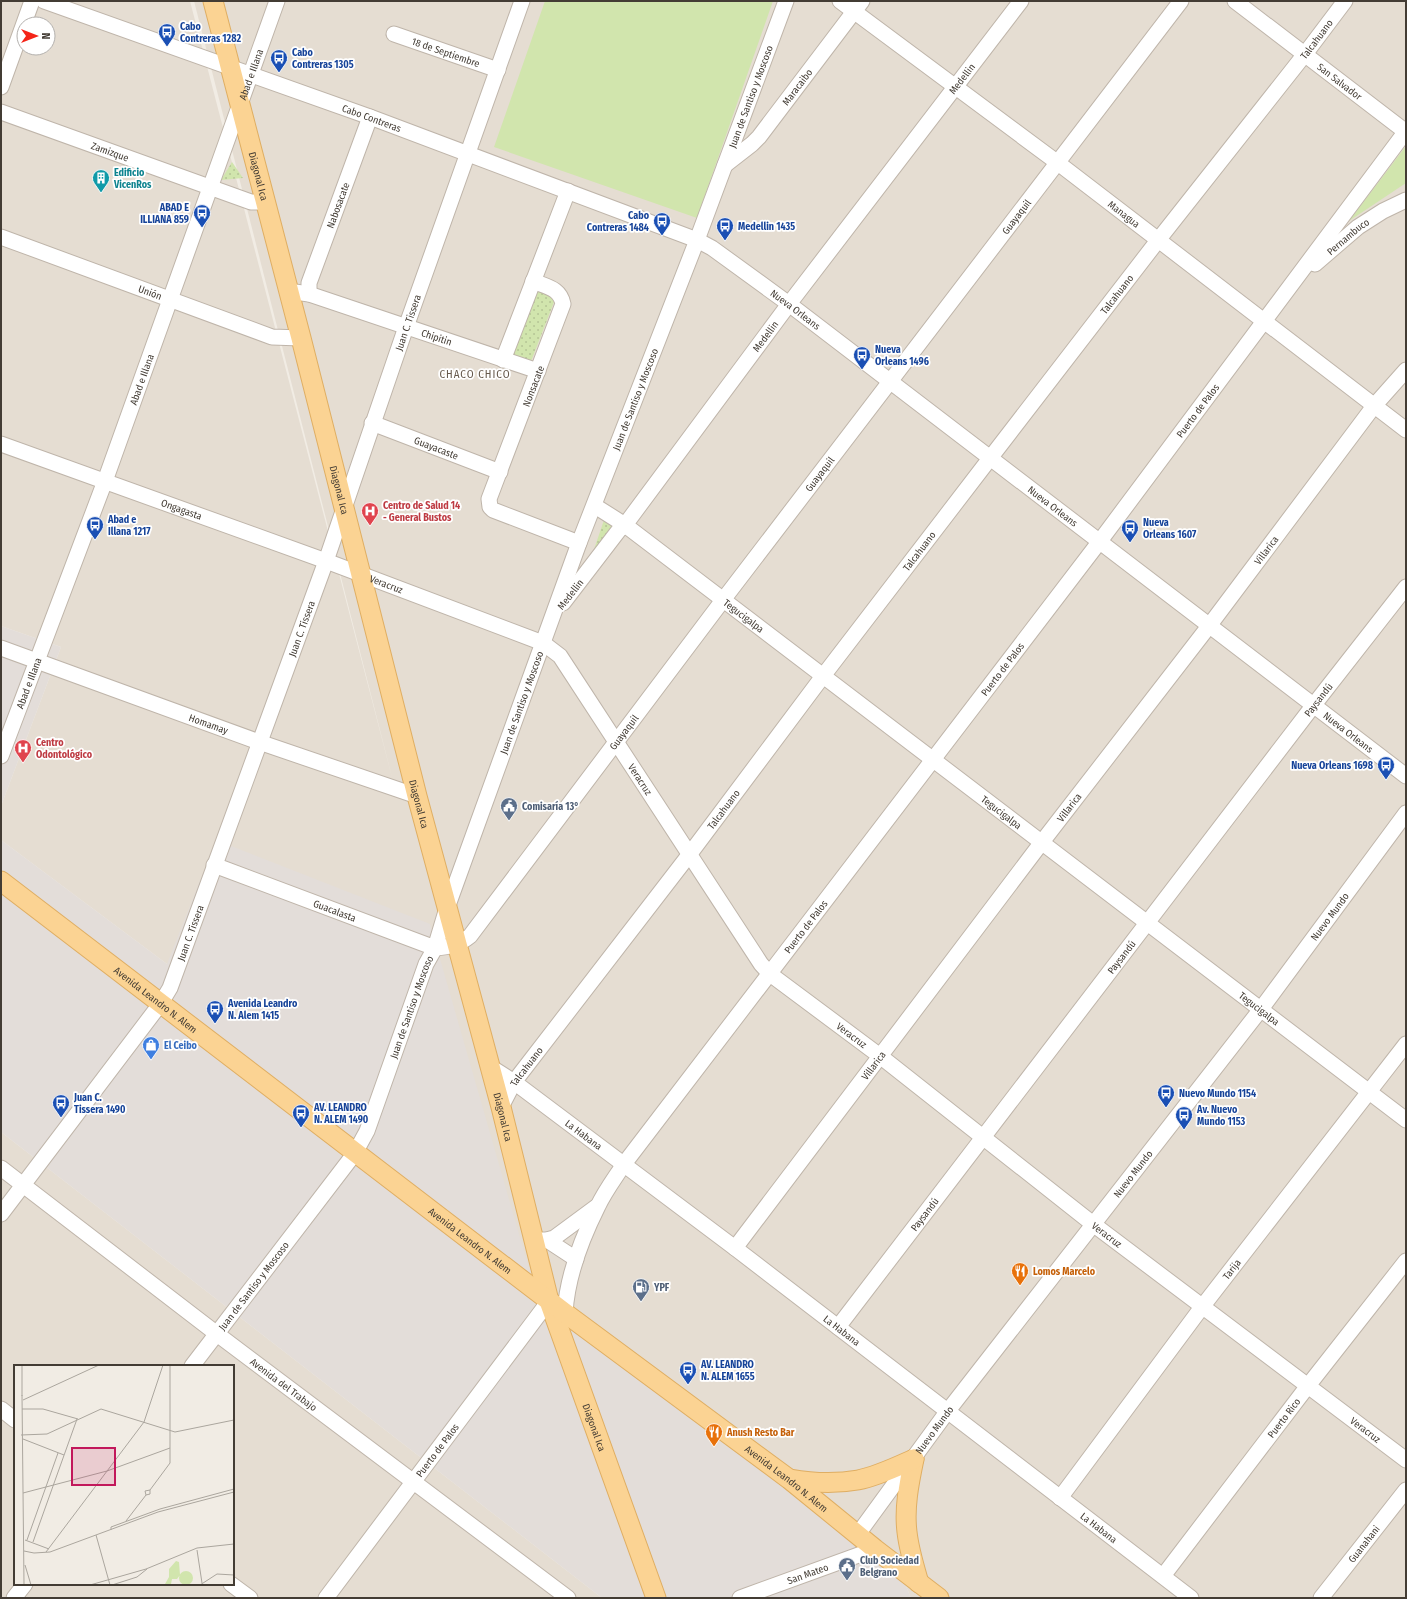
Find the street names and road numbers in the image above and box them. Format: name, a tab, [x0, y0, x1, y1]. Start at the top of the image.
street label: Talcahuano	[1298, 17, 1336, 62]
street label: 18 de Septiembre	[410, 36, 481, 70]
street label: Juan de Santiso y Moscoso	[727, 44, 776, 150]
street label: Abad e Illana	[237, 47, 266, 102]
street label: Medellin	[947, 61, 978, 97]
street label: San Salvador	[1314, 61, 1364, 103]
street label: Maracaibo	[780, 67, 815, 108]
street label: Cabo Contreras	[340, 103, 403, 135]
street label: Zamizque	[89, 140, 130, 165]
street label: Diagonal Ica	[246, 151, 270, 202]
street label: Nabosacate	[325, 181, 352, 230]
street label: Guayaquil	[1000, 197, 1034, 237]
street label: Managua	[1105, 199, 1142, 231]
street label: Pernambuco	[1325, 216, 1372, 258]
street label: Talcahuano	[1098, 273, 1136, 317]
street label: Unión	[136, 283, 163, 303]
street label: Nueva Orleans	[768, 287, 822, 333]
street label: Juan C. Tissera	[393, 293, 424, 353]
street label: Medellin	[751, 319, 781, 355]
street label: Chipitin	[419, 327, 453, 349]
street label: Juan de Santiso y Moscoso	[611, 347, 661, 452]
street label: Abad e Illana	[128, 352, 157, 407]
street label: Nonsacate	[521, 364, 547, 409]
street label: Puerto de Palos	[1174, 382, 1222, 440]
street label: Guayacaste	[412, 435, 460, 463]
street label: Guayaquil	[803, 454, 838, 494]
street label: Diagonal Ica	[327, 465, 350, 516]
street label: Nueva Orleans	[1025, 484, 1080, 530]
street label: Ongagasta	[159, 497, 203, 523]
street label: Talcahuano	[901, 529, 939, 574]
street label: Villarica	[1252, 534, 1282, 567]
street label: Veracruz	[368, 573, 405, 597]
street label: Medellin	[555, 577, 586, 612]
street label: Tegucigalpa	[721, 597, 766, 636]
street label: Juan C. Tissera	[287, 599, 318, 659]
street label: Puerto de Palos	[979, 641, 1027, 699]
street label: Juan de Santiso y Moscoso	[498, 650, 546, 756]
street label: Abad e Illana	[14, 656, 45, 710]
street label: Paysandú	[1302, 681, 1336, 719]
street label: Nueva Orleans	[1321, 710, 1375, 756]
street label: Homamay	[187, 712, 230, 737]
street label: Guayaquil	[607, 713, 642, 753]
street label: Veracruz	[625, 762, 654, 798]
street label: Diagonal Ica	[406, 779, 430, 830]
street label: Talcahuano	[705, 788, 743, 832]
street label: Villarica	[1055, 791, 1085, 824]
street label: Tegucigalpa	[978, 793, 1024, 832]
street label: Nuevo Mundo	[1309, 891, 1352, 943]
street label: Guacalasta	[311, 898, 358, 925]
street label: Puerto de Palos	[782, 898, 830, 956]
street label: Juan C. Tissera	[175, 903, 207, 963]
street label: Paysandú	[1105, 938, 1138, 977]
street label: Juan de Santiso y Moscoso	[388, 954, 436, 1060]
street label: Avenida Leandro N. Alem	[111, 965, 199, 1036]
street label: Tegucigalpa	[1236, 990, 1281, 1028]
street label: Veracruz	[834, 1021, 869, 1051]
street label: Talcahuano	[508, 1045, 546, 1088]
street label: Villarica	[859, 1049, 889, 1083]
street label: Diagonal Ica	[490, 1091, 514, 1143]
street label: La Habana	[562, 1118, 604, 1153]
street label: Nuevo Mundo	[1111, 1148, 1156, 1200]
street label: Paysandú	[908, 1195, 942, 1234]
street label: Avenida Leandro N. Alem	[426, 1205, 514, 1277]
street label: Veracruz	[1089, 1220, 1124, 1251]
street label: Juan de Santiso y Moscoso	[216, 1240, 292, 1333]
street label: Tarija	[1221, 1257, 1244, 1282]
street label: La Habana	[821, 1313, 862, 1349]
street label: Avenida del Trabajo	[247, 1356, 319, 1414]
street label: Puerto Rico	[1265, 1396, 1303, 1441]
street label: Diagonal Ica	[579, 1402, 608, 1453]
street label: Nuevo Mundo	[913, 1404, 956, 1457]
street label: Veracruz	[1348, 1415, 1383, 1446]
street label: Puerto de Palos	[414, 1422, 462, 1480]
street label: Avenida Leandro N. Alem	[742, 1443, 830, 1515]
street label: La Habana	[1078, 1510, 1119, 1546]
street label: Guanahani	[1346, 1523, 1383, 1565]
street label: San Mateo	[786, 1561, 830, 1587]

